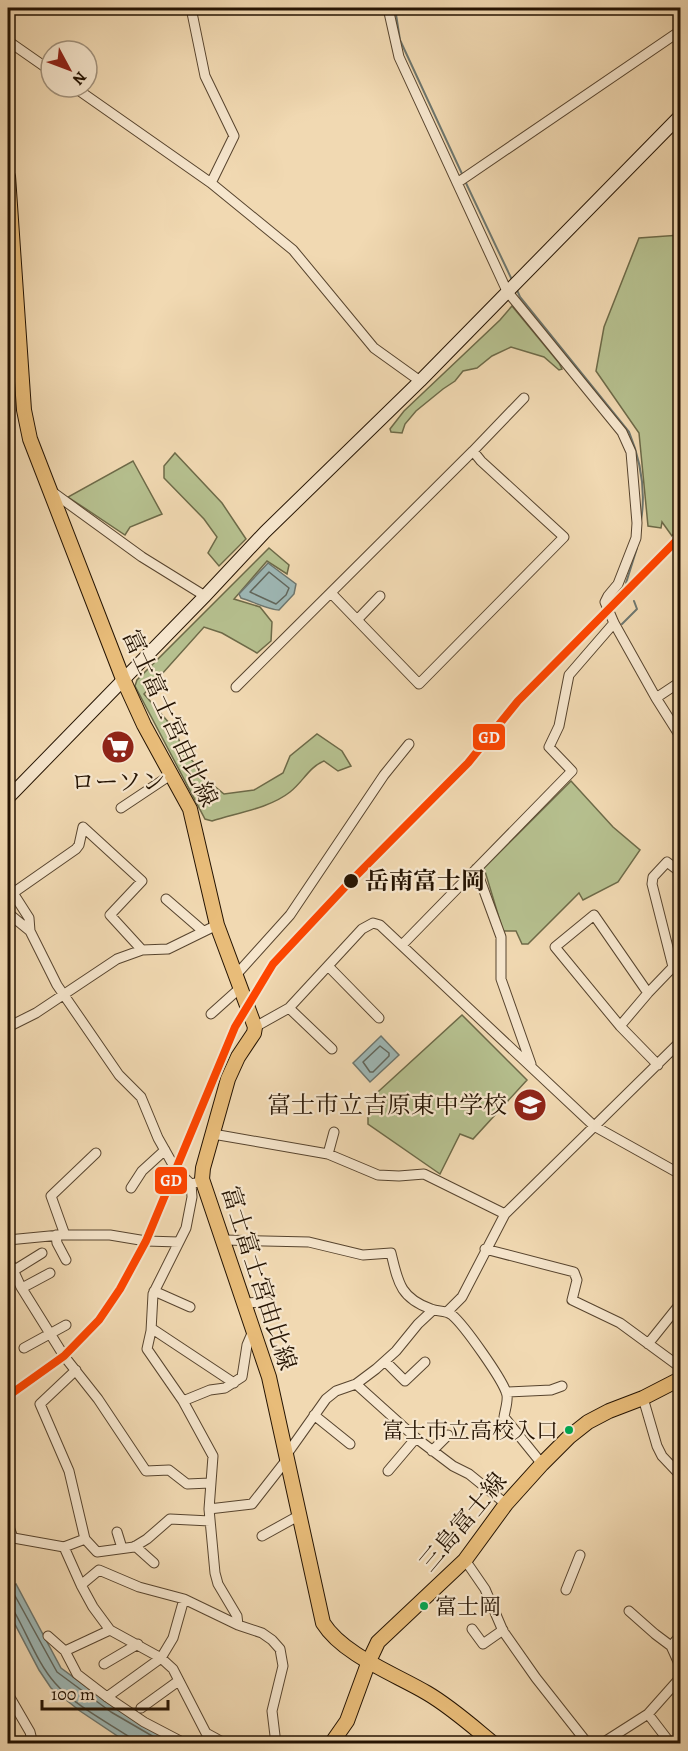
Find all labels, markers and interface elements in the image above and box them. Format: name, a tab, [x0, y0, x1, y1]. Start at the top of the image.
north arrow	[39, 39, 99, 99]
text: N	[67, 67, 92, 90]
street label: 富士富士宮由比線	[115, 624, 225, 812]
line badge: GD	[472, 723, 506, 751]
text: GD	[478, 727, 500, 749]
supermarket icon: ローソン	[100, 729, 136, 765]
place label: ローソン	[70, 766, 166, 798]
place label: 岳南富士岡	[365, 865, 485, 897]
marker: 岳南富士岡	[342, 872, 360, 890]
school or university icon: 富士市立吉原東中学校	[512, 1087, 548, 1123]
place label: 富士市立吉原東中学校	[267, 1089, 507, 1121]
line badge: GD	[154, 1166, 188, 1195]
text: GD	[160, 1170, 182, 1192]
street label: 富士富士宮由比線	[214, 1182, 304, 1374]
place label: 富士市立高校入口	[382, 1416, 558, 1446]
marker: 富士市立高校入口	[563, 1424, 575, 1436]
street label: 三島富士線	[412, 1466, 514, 1578]
place label: 富士岡	[435, 1592, 501, 1622]
marker: 富士岡	[418, 1600, 430, 1612]
scale bar	[42, 1673, 168, 1711]
text: 100 m	[51, 1682, 95, 1706]

